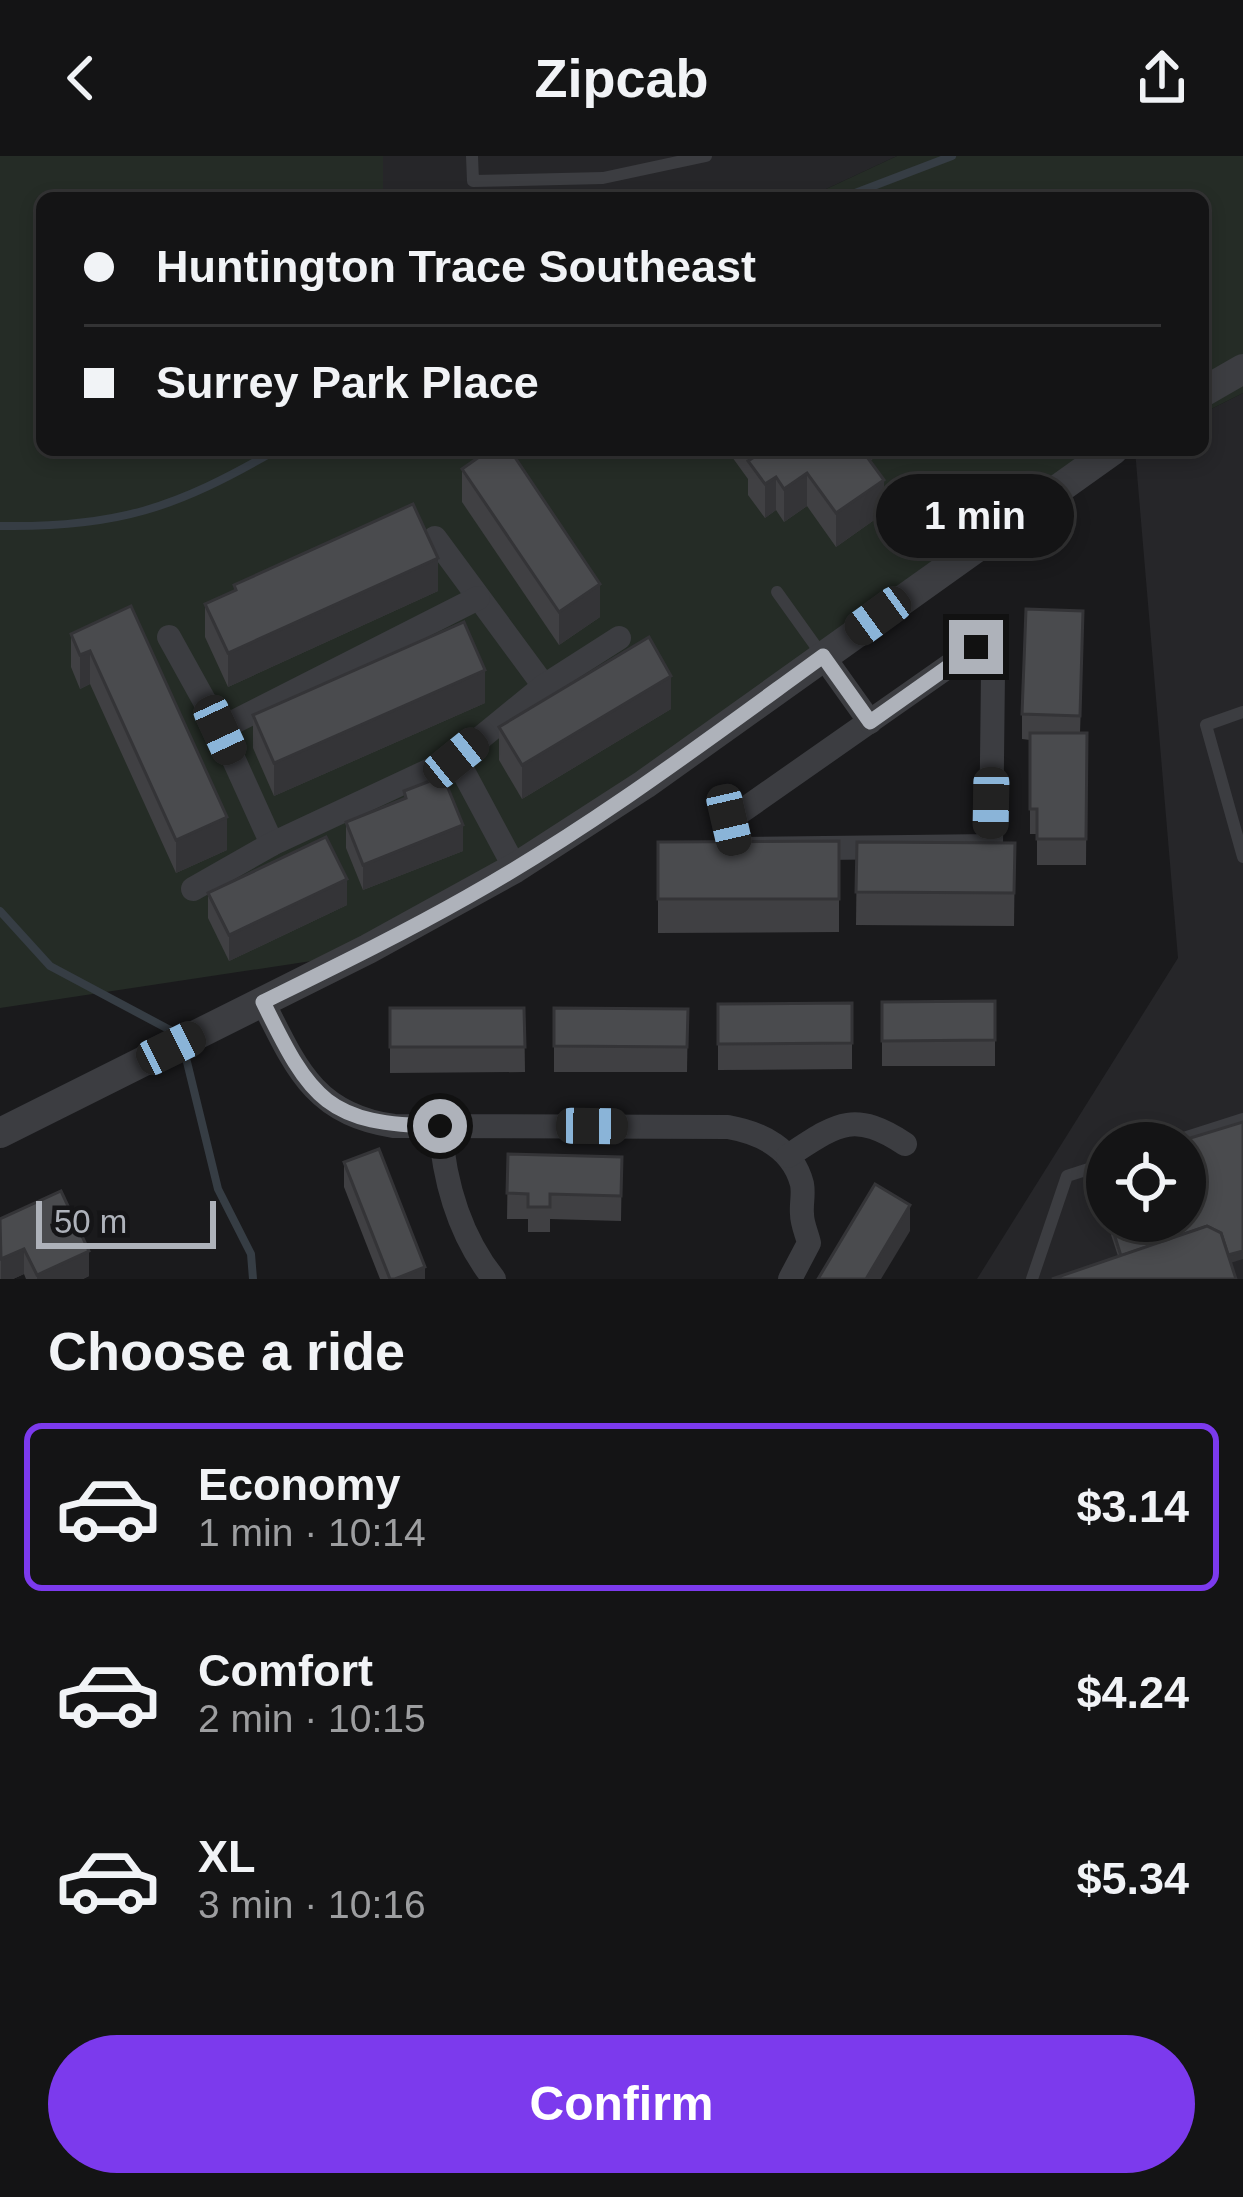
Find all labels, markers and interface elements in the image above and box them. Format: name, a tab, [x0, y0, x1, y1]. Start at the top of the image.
icon: back	[48, 45, 114, 111]
icon: share	[1129, 45, 1195, 111]
text: Zipcab	[534, 48, 709, 108]
text: Huntington Trace Southeast	[156, 241, 756, 292]
text: Surrey Park Place	[156, 357, 539, 408]
callout: 1 min	[877, 473, 1075, 557]
text: 1 min	[924, 494, 1026, 537]
car	[838, 580, 918, 652]
route end	[949, 620, 1003, 674]
car	[188, 690, 252, 770]
car	[417, 721, 495, 795]
car	[972, 767, 1010, 839]
car	[703, 781, 755, 859]
car	[131, 1016, 211, 1080]
route start	[413, 1099, 467, 1153]
car	[556, 1107, 628, 1145]
map controls	[1086, 1122, 1206, 1242]
button: locate	[1086, 1122, 1206, 1242]
scale bar	[36, 1195, 216, 1248]
text: 50 m	[54, 1203, 127, 1240]
text: Choose a ride	[48, 1321, 405, 1381]
icon: car	[54, 1453, 162, 1561]
text: Economy	[198, 1459, 401, 1510]
text: $3.14	[1076, 1481, 1189, 1532]
text: 1 min · 10:14	[198, 1511, 426, 1554]
icon: car	[54, 1639, 162, 1747]
text: Comfort	[198, 1645, 373, 1696]
text: $4.24	[1076, 1667, 1189, 1718]
text: 2 min · 10:15	[198, 1697, 426, 1740]
icon: car	[54, 1825, 162, 1933]
text: XL	[198, 1831, 256, 1882]
text: $5.34	[1076, 1853, 1189, 1904]
text: 3 min · 10:16	[198, 1883, 426, 1926]
button: Confirm	[48, 2035, 1195, 2173]

